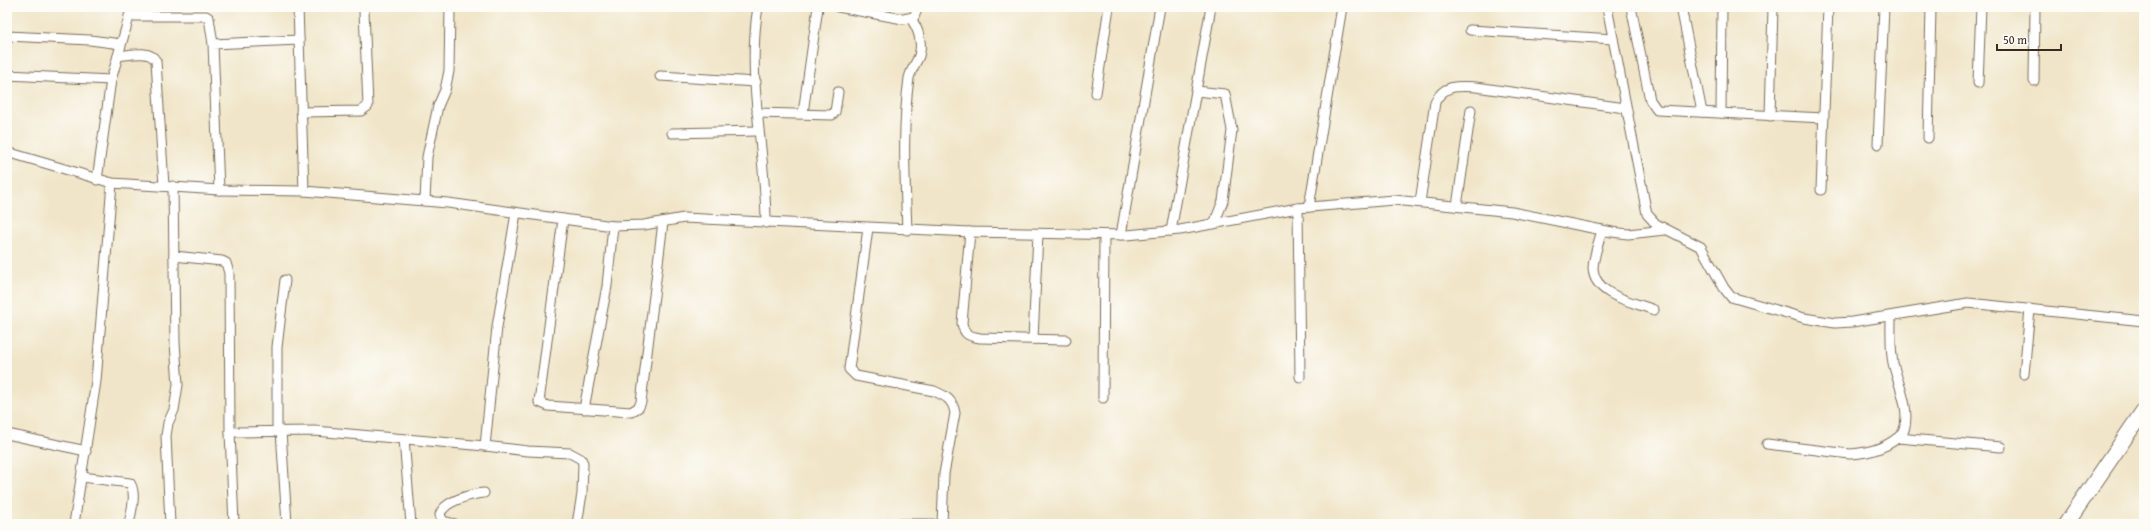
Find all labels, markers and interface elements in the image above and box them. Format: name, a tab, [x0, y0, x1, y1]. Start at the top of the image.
scale bar	[1997, 26, 2061, 52]
text: 50 m	[2003, 31, 2027, 48]

